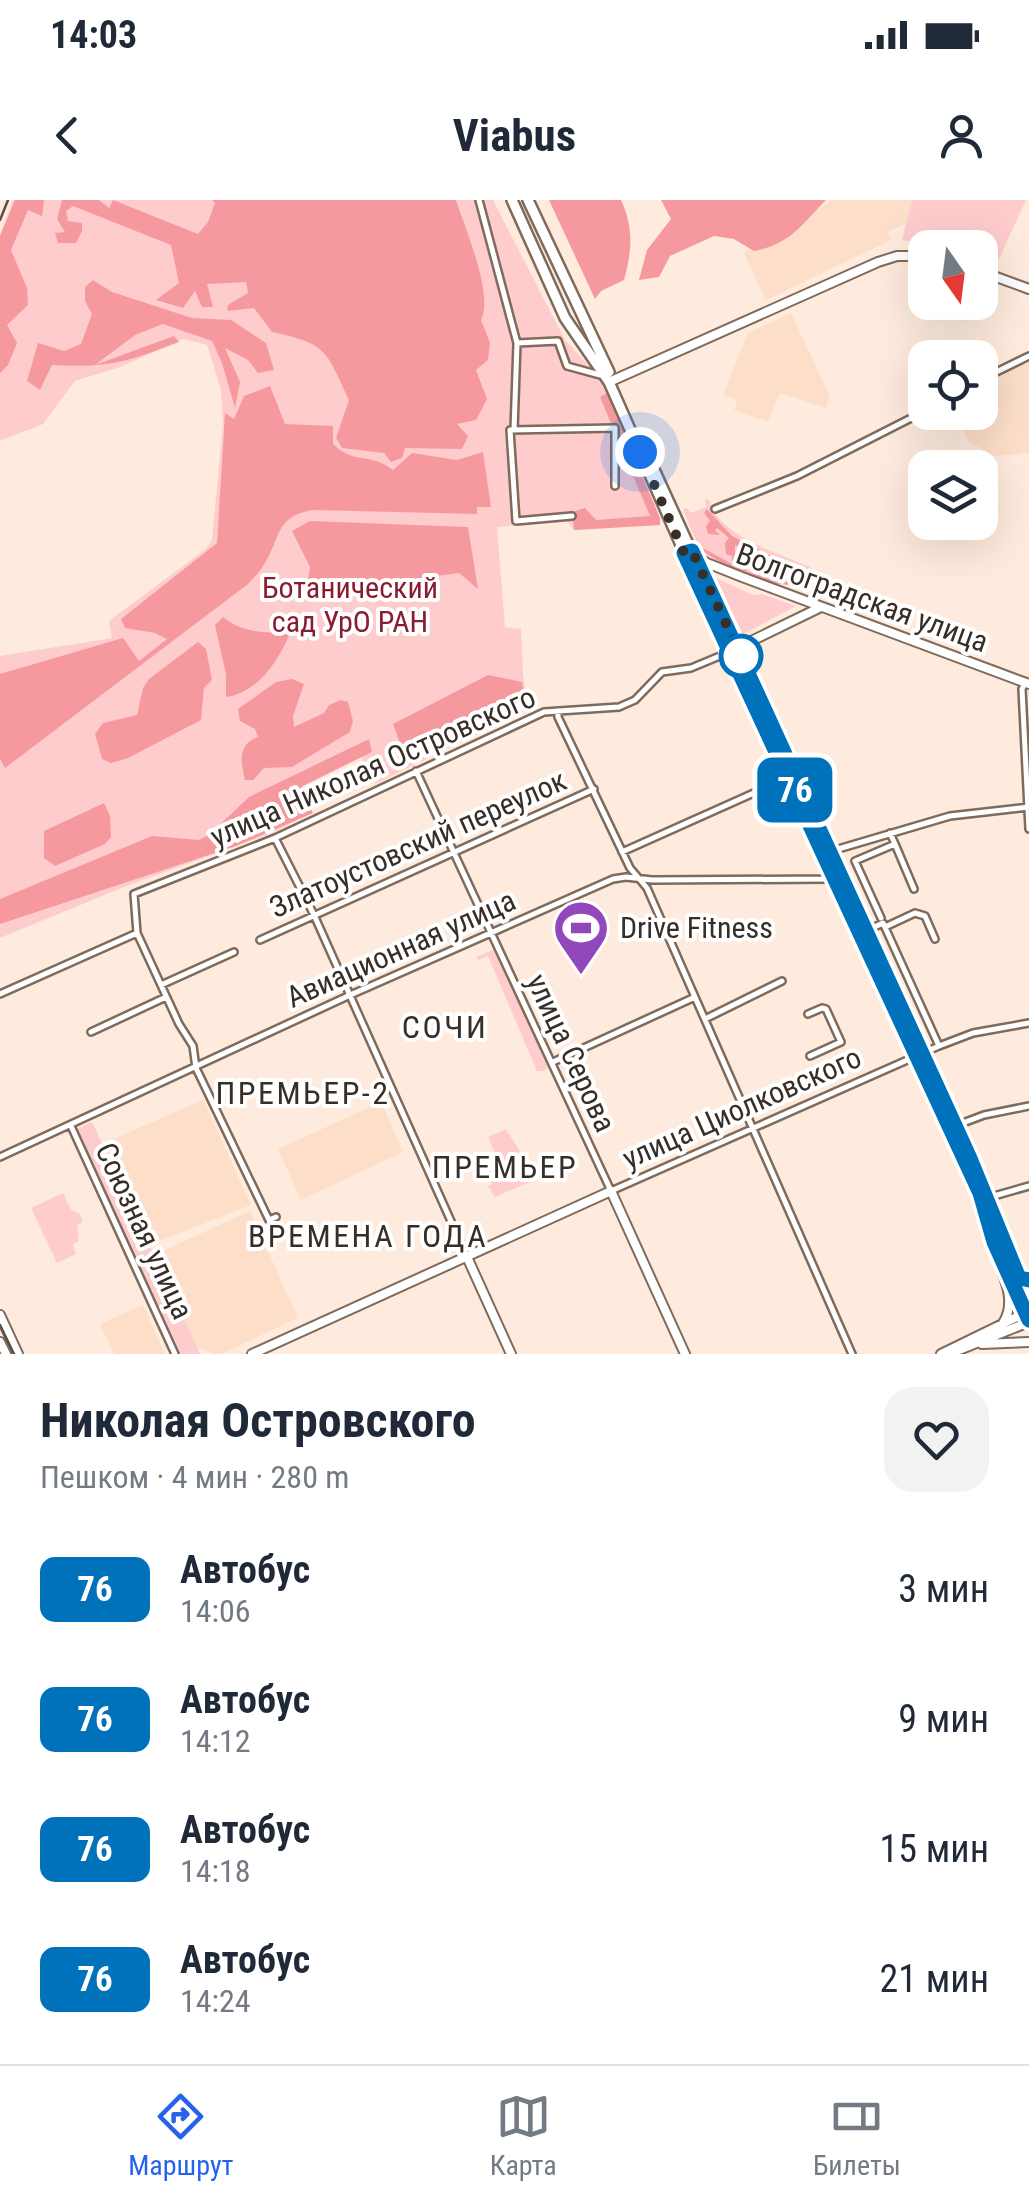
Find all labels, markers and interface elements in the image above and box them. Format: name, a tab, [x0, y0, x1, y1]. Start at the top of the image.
text: 14:03	[50, 13, 137, 57]
icon: back	[40, 108, 95, 163]
icon: person	[934, 108, 989, 163]
text: Viabus	[453, 109, 576, 162]
north arrow	[908, 230, 998, 320]
map controls	[908, 230, 998, 540]
button: locate	[908, 340, 998, 430]
your location	[615, 427, 665, 477]
button: layers	[908, 450, 998, 540]
street label: Волгоградская улица	[731, 536, 993, 659]
park label: Ботанический сад УрО РАН	[262, 570, 438, 639]
unlabelled marker	[720, 635, 762, 677]
street label: улица Николая Островского	[205, 679, 541, 854]
line badge: 76	[750, 758, 840, 822]
street label: Златоустовский переулок	[264, 762, 571, 925]
text: 76	[777, 770, 813, 811]
street label: Авиационная улица	[281, 882, 521, 1015]
sports icon: Drive Fitness	[551, 898, 611, 977]
place label: Drive Fitness	[620, 910, 773, 945]
street label: улица Серова	[520, 968, 623, 1137]
district label: СОЧИ	[402, 1008, 488, 1046]
street label: улица Циолковского	[617, 1039, 866, 1176]
district label: ПРЕМЬЕР-2	[215, 1074, 391, 1112]
street label: Союзная улица	[88, 1137, 201, 1324]
district label: ПРЕМЬЕР	[432, 1148, 578, 1186]
district label: ВРЕМЕНА ГОДА	[248, 1217, 488, 1255]
button: heart	[884, 1387, 989, 1492]
text: Николая Островского	[40, 1392, 476, 1449]
text: Пешком · 4 мин · 280 m	[40, 1458, 349, 1496]
text: Автобус	[180, 1548, 310, 1592]
text: 3 мин	[898, 1567, 989, 1611]
text: 76	[77, 1569, 113, 1610]
text: 14:06	[180, 1592, 251, 1630]
text: Автобус	[180, 1678, 310, 1722]
text: 9 мин	[898, 1697, 989, 1741]
text: 76	[77, 1699, 113, 1740]
text: 14:12	[180, 1722, 251, 1760]
text: Автобус	[180, 1808, 310, 1852]
text: 15 мин	[880, 1827, 989, 1871]
text: 76	[77, 1829, 113, 1870]
text: 14:18	[180, 1852, 251, 1890]
text: Автобус	[180, 1938, 310, 1982]
text: 21 мин	[880, 1957, 989, 2001]
text: 76	[77, 1959, 113, 2000]
text: 14:24	[180, 1982, 251, 2020]
tab: Маршрут	[128, 2089, 233, 2182]
tab: Карта	[490, 2089, 557, 2182]
tab: Билеты	[813, 2089, 901, 2182]

